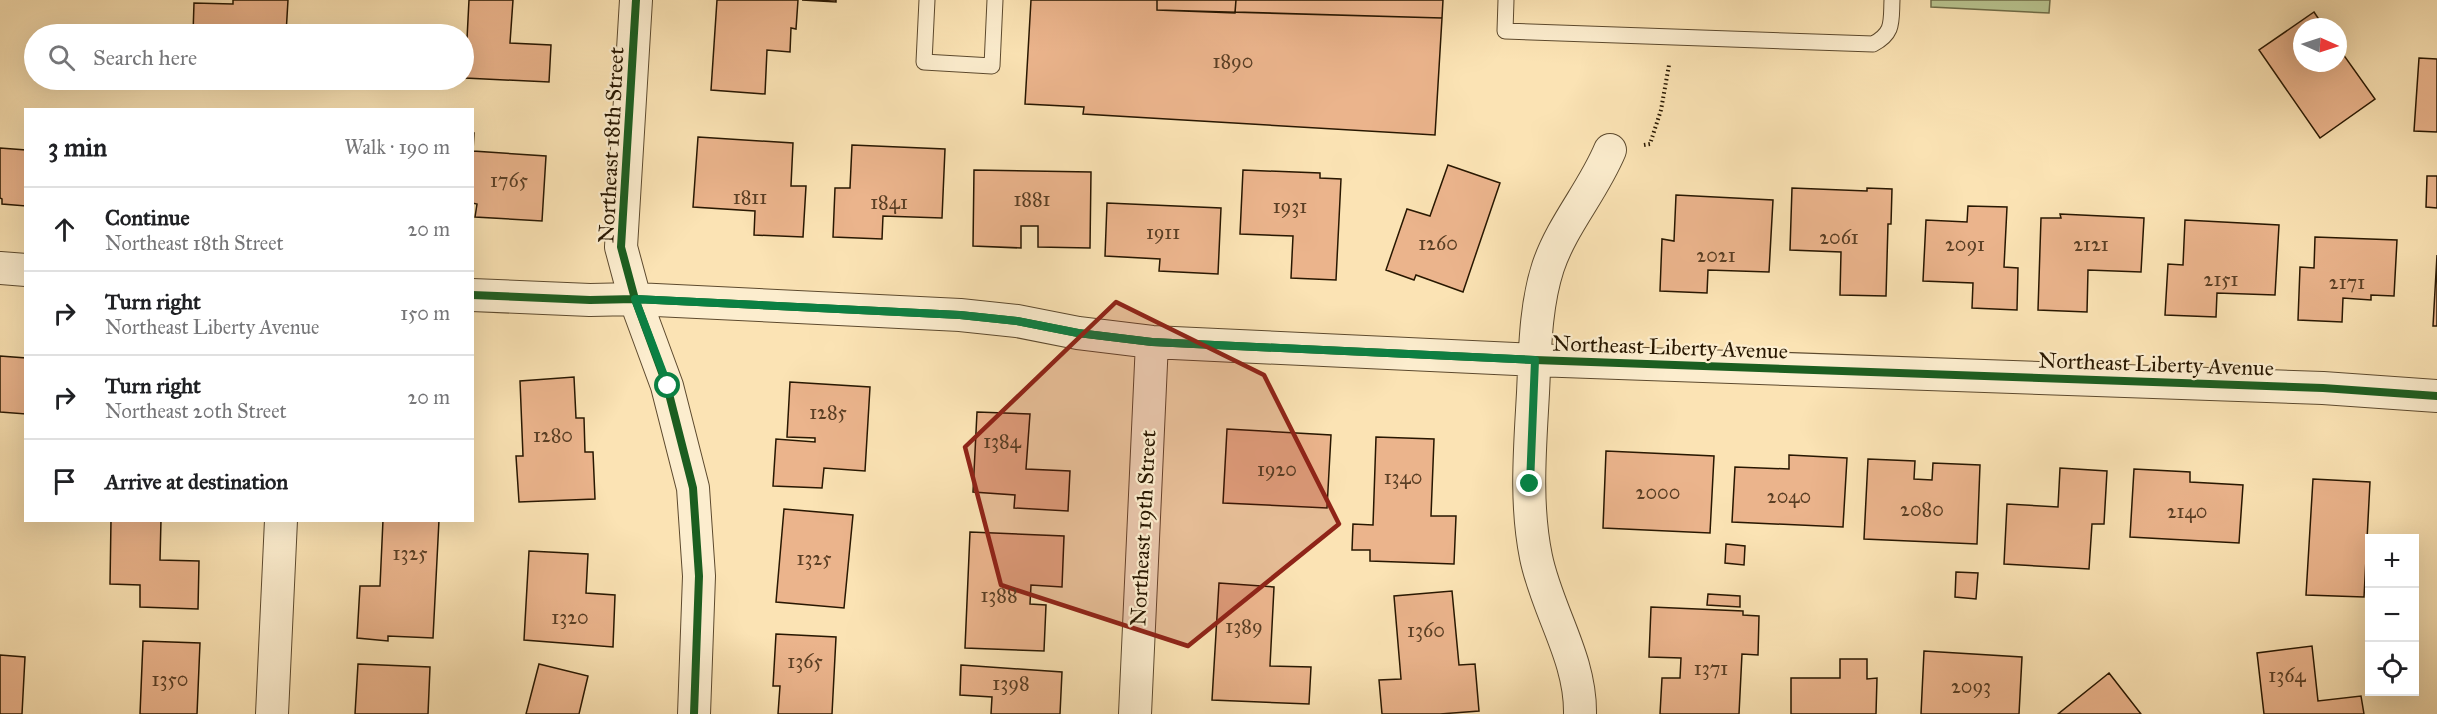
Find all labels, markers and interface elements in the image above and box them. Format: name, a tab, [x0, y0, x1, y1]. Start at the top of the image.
north arrow	[2293, 18, 2347, 72]
search box	[24, 24, 474, 90]
icon: search	[45, 41, 78, 74]
text: Search here	[93, 44, 197, 71]
street label: Northeast 18th Street	[592, 46, 630, 244]
house number: 1890	[1213, 49, 1253, 73]
text: 3 min	[48, 131, 107, 163]
text: Walk · 190 m	[345, 135, 450, 159]
house number: 1765	[490, 168, 528, 192]
house number: 1811	[733, 185, 767, 209]
house number: 1881	[1013, 187, 1051, 211]
house number: 1841	[870, 190, 908, 214]
house number: 1931	[1273, 194, 1307, 218]
text: Continue	[105, 204, 190, 231]
icon: ahead	[48, 213, 81, 246]
text: 20 m	[407, 217, 450, 241]
house number: 1911	[1146, 220, 1180, 244]
house number: 2061	[1819, 225, 1859, 249]
text: Northeast 18th Street	[105, 231, 284, 255]
house number: 1260	[1418, 231, 1458, 255]
house number: 2091	[1945, 232, 1985, 256]
house number: 2121	[2073, 232, 2109, 256]
house number: 2021	[1696, 243, 1736, 267]
house number: 2151	[2204, 267, 2239, 291]
house number: 2171	[2329, 270, 2365, 294]
text: Turn right	[105, 288, 201, 315]
icon: right	[48, 297, 81, 330]
text: 150 m	[400, 301, 450, 325]
text: Northeast Liberty Avenue	[105, 315, 319, 339]
street label: Northeast Liberty Avenue	[1552, 329, 1788, 365]
street label: Northeast Liberty Avenue	[2038, 346, 2274, 382]
text: Turn right	[105, 372, 201, 399]
route start	[654, 372, 680, 398]
icon: right	[48, 381, 81, 414]
text: 20 m	[407, 385, 450, 409]
text: Northeast 20th Street	[105, 399, 287, 423]
house number: 1285	[809, 400, 847, 424]
house number: 1280	[533, 423, 573, 447]
house number: 1384	[983, 429, 1022, 453]
street label: Northeast 19th Street	[1124, 429, 1162, 627]
house number: 1920	[1257, 457, 1297, 481]
icon: arrive	[48, 465, 81, 498]
house number: 1340	[1384, 465, 1422, 489]
text: Arrive at destination	[105, 468, 288, 495]
route end	[1516, 470, 1542, 496]
house number: 2000	[1636, 480, 1680, 504]
house number: 2040	[1767, 484, 1811, 508]
house number: 2080	[1900, 497, 1944, 521]
house number: 2140	[2167, 499, 2207, 523]
map controls	[2365, 534, 2419, 696]
button: +	[2365, 534, 2419, 588]
house number: 1325	[393, 541, 427, 565]
house number: 1325	[797, 546, 831, 570]
house number: 1388	[980, 583, 1018, 607]
button: −	[2365, 588, 2419, 642]
house number: 1320	[551, 605, 589, 629]
house number: 1389	[1225, 614, 1263, 638]
house number: 1360	[1407, 618, 1445, 642]
button: locate	[2365, 642, 2419, 696]
house number: 1365	[787, 649, 823, 673]
house number: 1371	[1694, 656, 1728, 680]
house number: 1364	[2268, 663, 2307, 687]
house number: 1350	[152, 667, 188, 691]
house number: 1398	[992, 671, 1030, 695]
house number: 2093	[1951, 674, 1991, 698]

